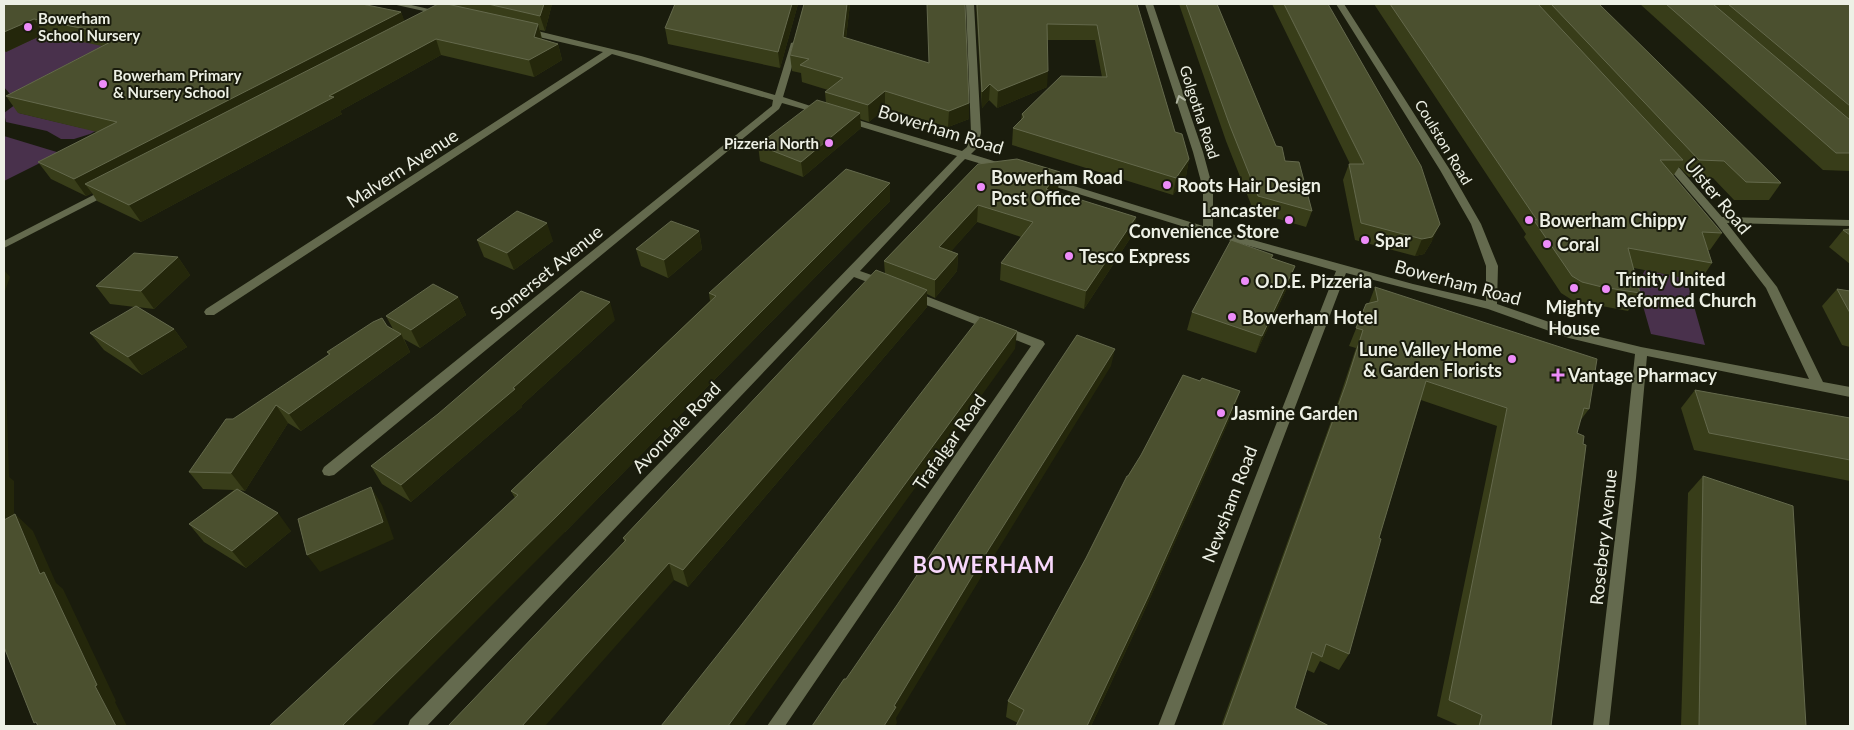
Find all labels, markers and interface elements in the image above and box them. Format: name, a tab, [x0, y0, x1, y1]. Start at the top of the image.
place label: Bowerham School Nursery	[38, 9, 140, 44]
marker: Bowerham School Nursery	[22, 21, 34, 33]
street label: Golgotha Road	[1176, 63, 1224, 161]
place label: Bowerham Primary & Nursery School	[113, 66, 241, 101]
marker: Bowerham Primary & Nursery School	[97, 78, 109, 90]
one-way arrow	[1176, 95, 1186, 104]
street label: Coulston Road	[1412, 96, 1476, 188]
street label: Bowerham Road	[876, 99, 1006, 159]
street label: Malvern Avenue	[342, 124, 462, 212]
place label: Pizzeria North	[724, 134, 819, 152]
marker: Pizzeria North	[823, 137, 835, 149]
street label: Ulster Road	[1680, 154, 1756, 238]
place label: Bowerham Road Post Office	[991, 166, 1123, 209]
place label: Roots Hair Design	[1177, 174, 1321, 196]
marker: Roots Hair Design	[1161, 179, 1173, 191]
marker: Bowerham Road Post Office	[975, 181, 987, 193]
place label: Lancaster Convenience Store	[1129, 199, 1279, 242]
place label: Bowerham Chippy	[1539, 209, 1687, 231]
marker: Lancaster Convenience Store	[1283, 214, 1295, 226]
marker: Bowerham Chippy	[1523, 214, 1535, 226]
street label: Somerset Avenue	[485, 220, 607, 324]
place label: Spar	[1375, 229, 1411, 251]
place label: Coral	[1557, 233, 1599, 255]
marker: Spar	[1359, 234, 1371, 246]
marker: Coral	[1541, 238, 1553, 250]
place label: Tesco Express	[1079, 245, 1190, 267]
marker: Tesco Express	[1063, 250, 1075, 262]
street label: Bowerham Road	[1392, 255, 1524, 309]
place label: Trinity United Reformed Church	[1616, 268, 1756, 311]
place label: O.D.E. Pizzeria	[1255, 270, 1372, 292]
marker: O.D.E. Pizzeria	[1239, 275, 1251, 287]
marker: Mighty House	[1568, 282, 1580, 294]
marker: Trinity United Reformed Church	[1600, 283, 1612, 295]
place label: Mighty House	[1545, 296, 1603, 339]
place label: Bowerham Hotel	[1242, 306, 1378, 328]
marker: Bowerham Hotel	[1226, 311, 1238, 323]
place label: Lune Valley Home & Garden Florists	[1359, 338, 1502, 381]
marker: Lune Valley Home & Garden Florists	[1506, 353, 1518, 365]
place label: Vantage Pharmacy	[1567, 364, 1717, 386]
marker: Vantage Pharmacy	[1552, 369, 1564, 381]
street label: Avondale Road	[627, 377, 725, 477]
street label: Trafalgar Road	[908, 390, 990, 494]
place label: Jasmine Garden	[1231, 402, 1358, 424]
marker: Jasmine Garden	[1215, 407, 1227, 419]
street label: Newsham Road	[1197, 443, 1261, 565]
street label: Rosebery Avenue	[1585, 468, 1621, 606]
district label: BOWERHAM	[913, 551, 1055, 578]

